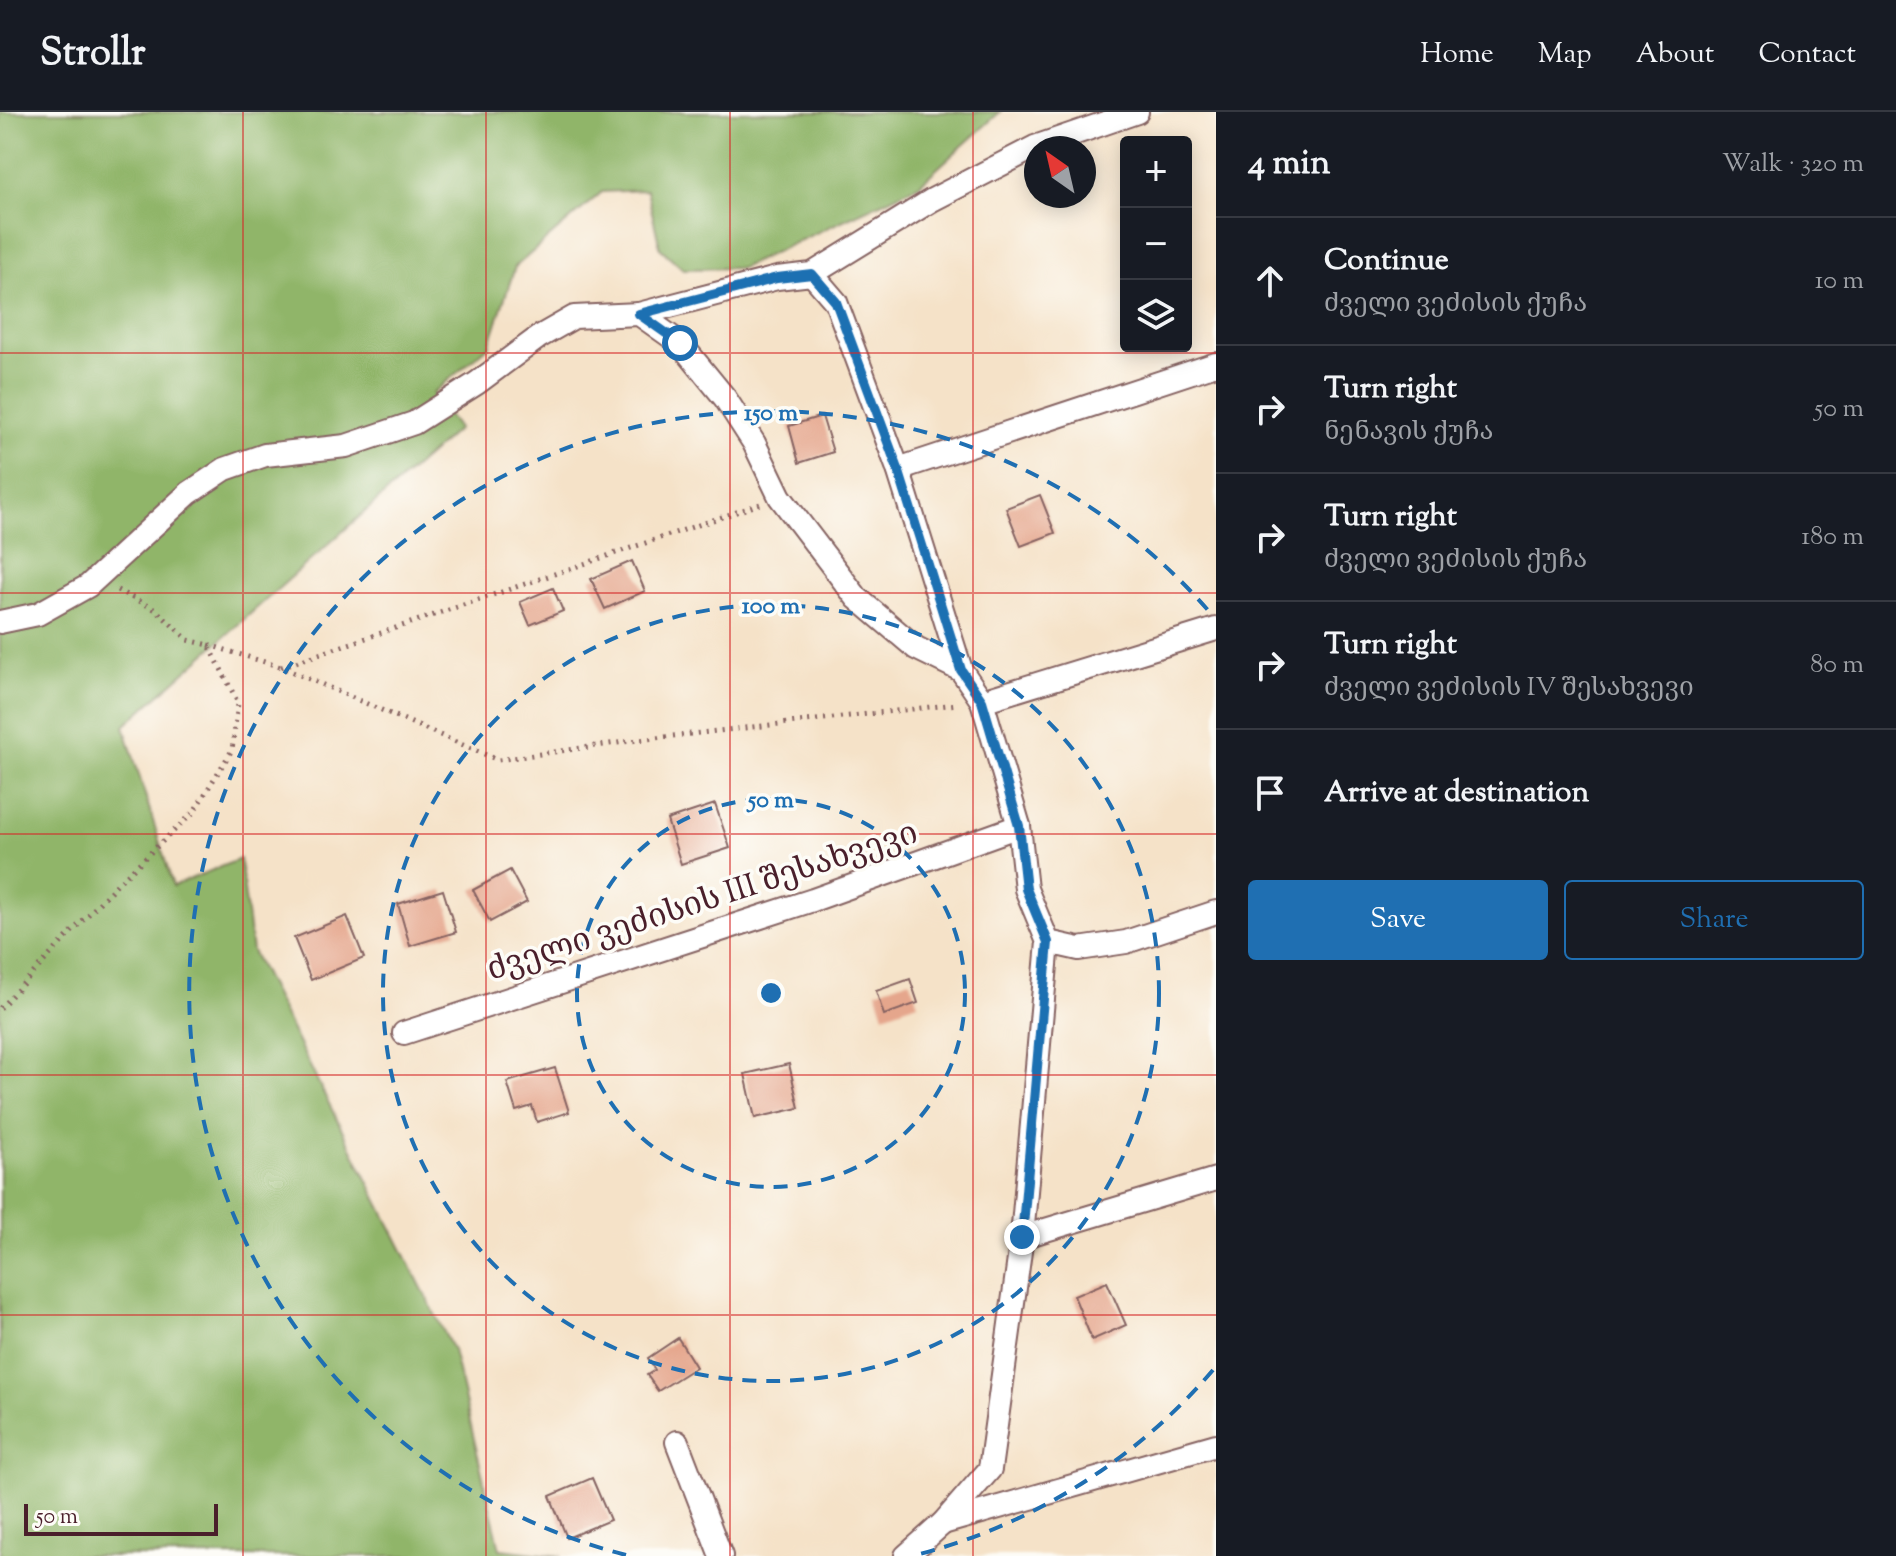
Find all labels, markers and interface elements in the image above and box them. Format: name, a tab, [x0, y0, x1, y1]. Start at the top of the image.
text: Strollr	[40, 28, 146, 82]
text: Home	[1420, 35, 1494, 75]
text: Map	[1538, 35, 1592, 75]
text: About	[1636, 35, 1714, 75]
text: Contact	[1758, 35, 1856, 75]
north arrow	[1024, 136, 1096, 208]
map controls	[1120, 136, 1192, 352]
button: +	[1120, 136, 1192, 208]
text: 4 min	[1248, 140, 1330, 189]
text: Walk · 320 m	[1722, 146, 1864, 183]
button: −	[1120, 208, 1192, 280]
text: Continue	[1324, 240, 1449, 283]
icon: ahead	[1248, 259, 1292, 303]
text: 10 m	[1815, 263, 1864, 300]
button: layers	[1120, 280, 1192, 352]
text: ძველი ვეძისის ქუჩა	[1324, 286, 1587, 323]
route start	[662, 325, 698, 361]
text: Turn right	[1324, 368, 1457, 411]
icon: right	[1248, 387, 1292, 431]
text: 50 m	[1814, 391, 1864, 428]
text: 150 m	[744, 397, 798, 431]
text: ნენავის ქუჩა	[1324, 414, 1494, 451]
text: Turn right	[1324, 496, 1457, 539]
icon: right	[1248, 515, 1292, 559]
text: 180 m	[1801, 519, 1864, 556]
text: ძველი ვეძისის ქუჩა	[1324, 542, 1587, 579]
text: 100 m	[742, 590, 800, 624]
text: Turn right	[1324, 624, 1457, 667]
icon: right	[1248, 643, 1292, 687]
text: 80 m	[1810, 647, 1864, 684]
text: ძველი ვეძისის IV შესახვევი	[1324, 670, 1694, 707]
icon: arrive	[1248, 771, 1292, 815]
text: Arrive at destination	[1324, 772, 1589, 815]
text: 50 m	[746, 784, 794, 818]
street label: ძველი ვეძისის III შესახვევი	[482, 811, 924, 994]
button: Save	[1248, 880, 1548, 960]
button: Share	[1564, 880, 1864, 960]
centre of rings	[757, 979, 785, 1007]
route end	[1004, 1219, 1040, 1255]
scale bar	[24, 1500, 218, 1536]
text: 50 m	[36, 1502, 78, 1534]

